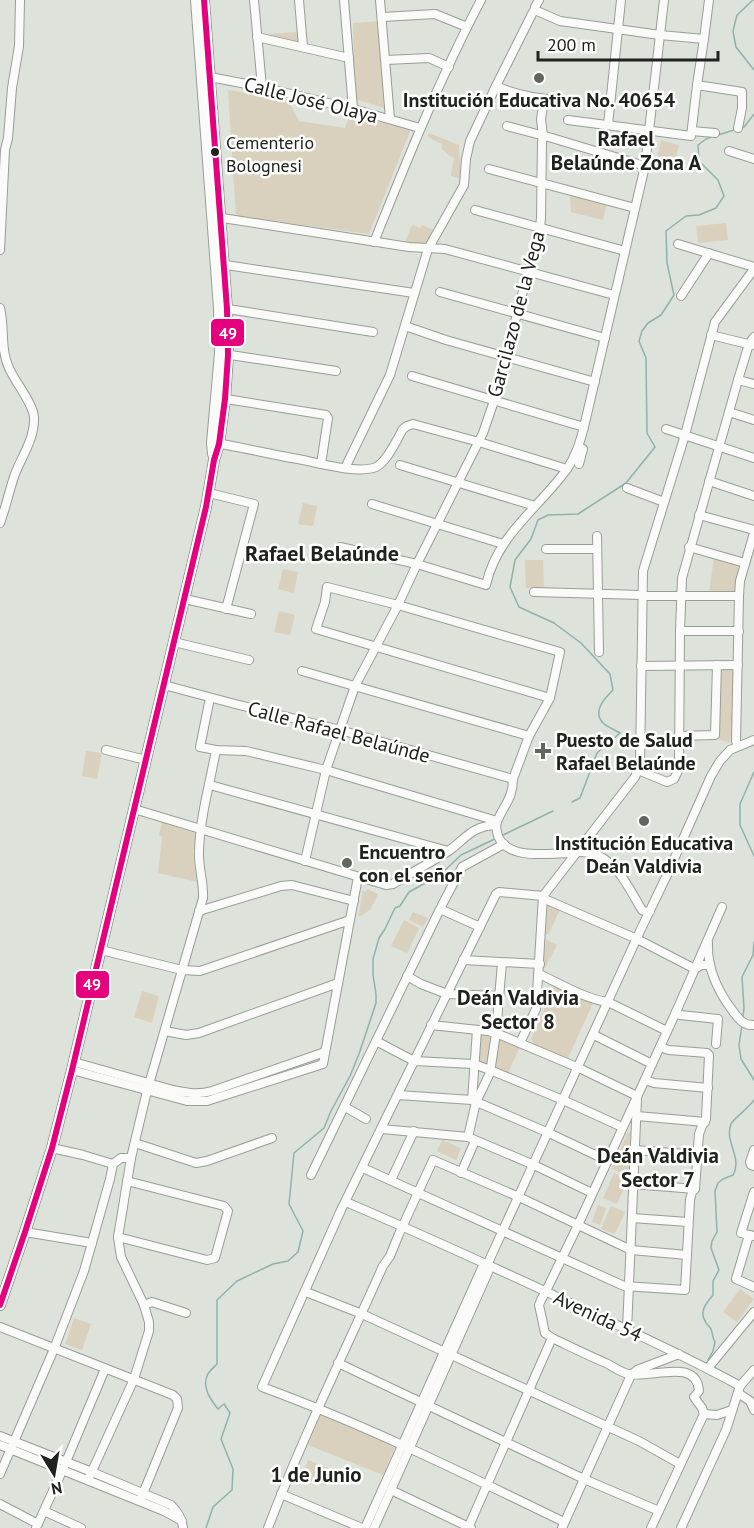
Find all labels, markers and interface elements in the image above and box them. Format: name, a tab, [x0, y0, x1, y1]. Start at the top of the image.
scale bar	[538, 24, 718, 62]
text: 200 m	[547, 33, 596, 56]
street label: Calle José Olaya	[241, 71, 381, 129]
marker: Institución Educativa No. 40654	[532, 71, 546, 85]
place label: Institución Educativa No. 40654	[403, 87, 676, 113]
district label: Rafael Belaúnde Zona A	[551, 125, 701, 176]
place label: Cementerio Bolognesi	[226, 131, 314, 177]
marker: Cementerio Bolognesi	[209, 146, 221, 158]
street label: Garcilazo de la Vega	[481, 228, 551, 400]
line badge: 49	[210, 318, 245, 347]
text: 49	[219, 323, 237, 343]
district label: Rafael Belaúnde	[245, 539, 399, 567]
street label: Calle Rafael Belaúnde	[245, 695, 433, 769]
place label: Puesto de Salud Rafael Belaúnde	[556, 727, 696, 776]
marker: Puesto de Salud Rafael Belaúnde	[534, 742, 552, 760]
marker: Institución Educativa Deán Valdivia	[637, 814, 651, 828]
place label: Institución Educativa Deán Valdivia	[555, 830, 733, 879]
place label: Encuentro con el señor	[359, 839, 462, 888]
marker: Encuentro con el señor	[340, 856, 354, 870]
line badge: 49	[75, 970, 110, 999]
text: 49	[83, 974, 101, 994]
district label: Deán Valdivia Sector 8	[457, 984, 579, 1035]
district label: Deán Valdivia Sector 7	[597, 1142, 719, 1193]
street label: Avenida 54	[550, 1284, 646, 1348]
north arrow	[24, 1444, 84, 1504]
district label: 1 de Junio	[270, 1461, 362, 1488]
text: N	[50, 1478, 64, 1500]

